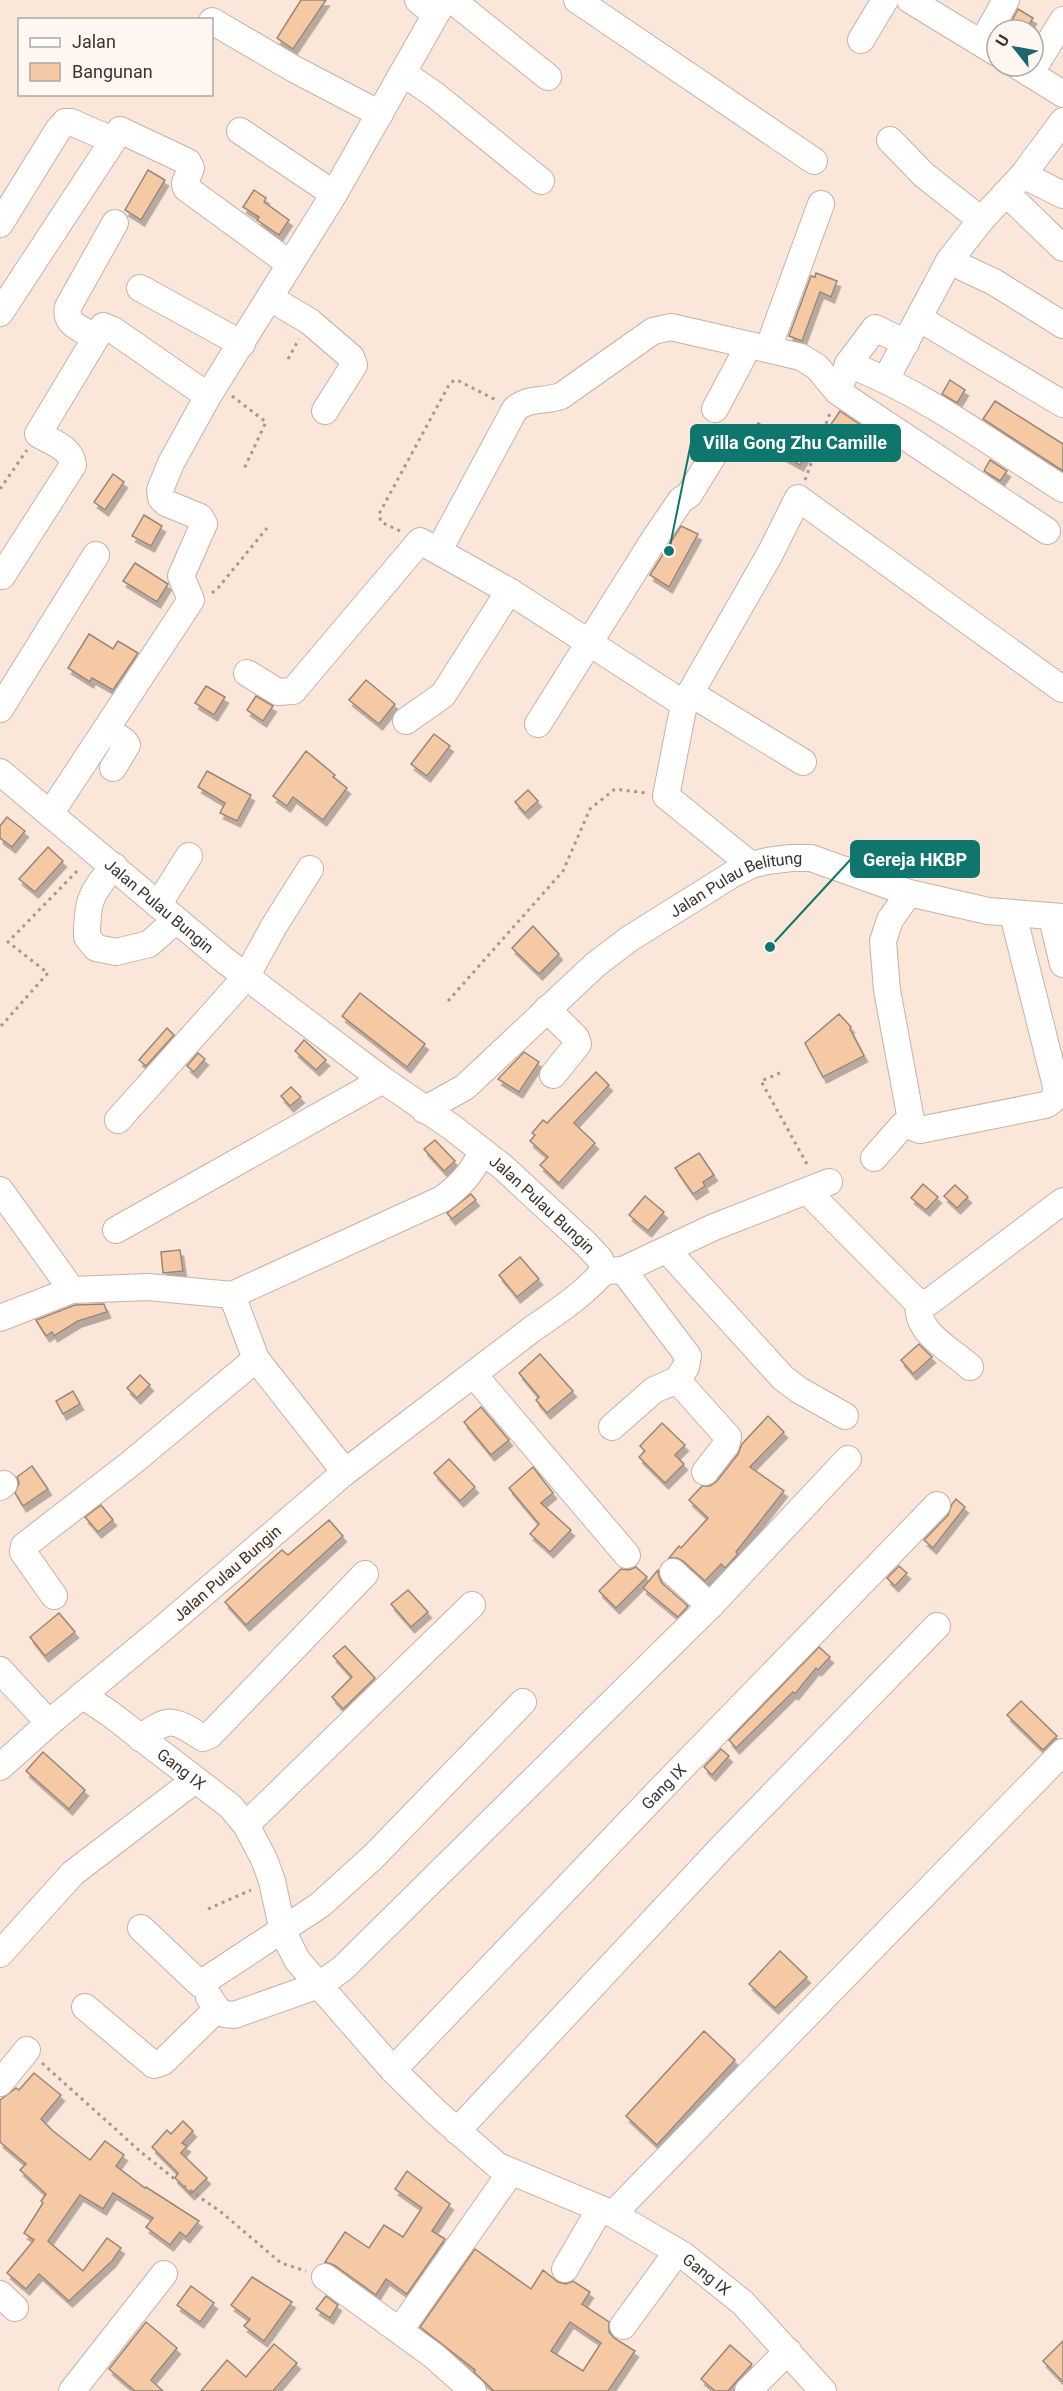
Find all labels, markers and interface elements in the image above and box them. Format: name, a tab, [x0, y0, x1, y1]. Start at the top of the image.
legend	[18, 18, 213, 96]
north arrow	[985, 18, 1045, 78]
text: Jalan	[72, 31, 116, 52]
text: U	[992, 31, 1013, 50]
text: Bangunan	[72, 61, 153, 82]
callout: Villa Gong Zhu Camille	[691, 425, 900, 461]
text: Villa Gong Zhu Camille	[703, 432, 887, 453]
callout: Gereja HKBP	[851, 841, 979, 877]
street label: Jalan Pulau Belitung	[666, 849, 802, 921]
text: Gereja HKBP	[863, 849, 967, 870]
street label: Jalan Pulau Bungin	[101, 855, 218, 957]
street label: Jalan Pulau Bungin	[486, 1151, 599, 1258]
street label: Jalan Pulau Bungin	[170, 1521, 285, 1625]
street label: Gang IX	[153, 1745, 209, 1794]
street label: Gang IX	[638, 1760, 690, 1813]
street label: Gang IX	[679, 2250, 734, 2299]

